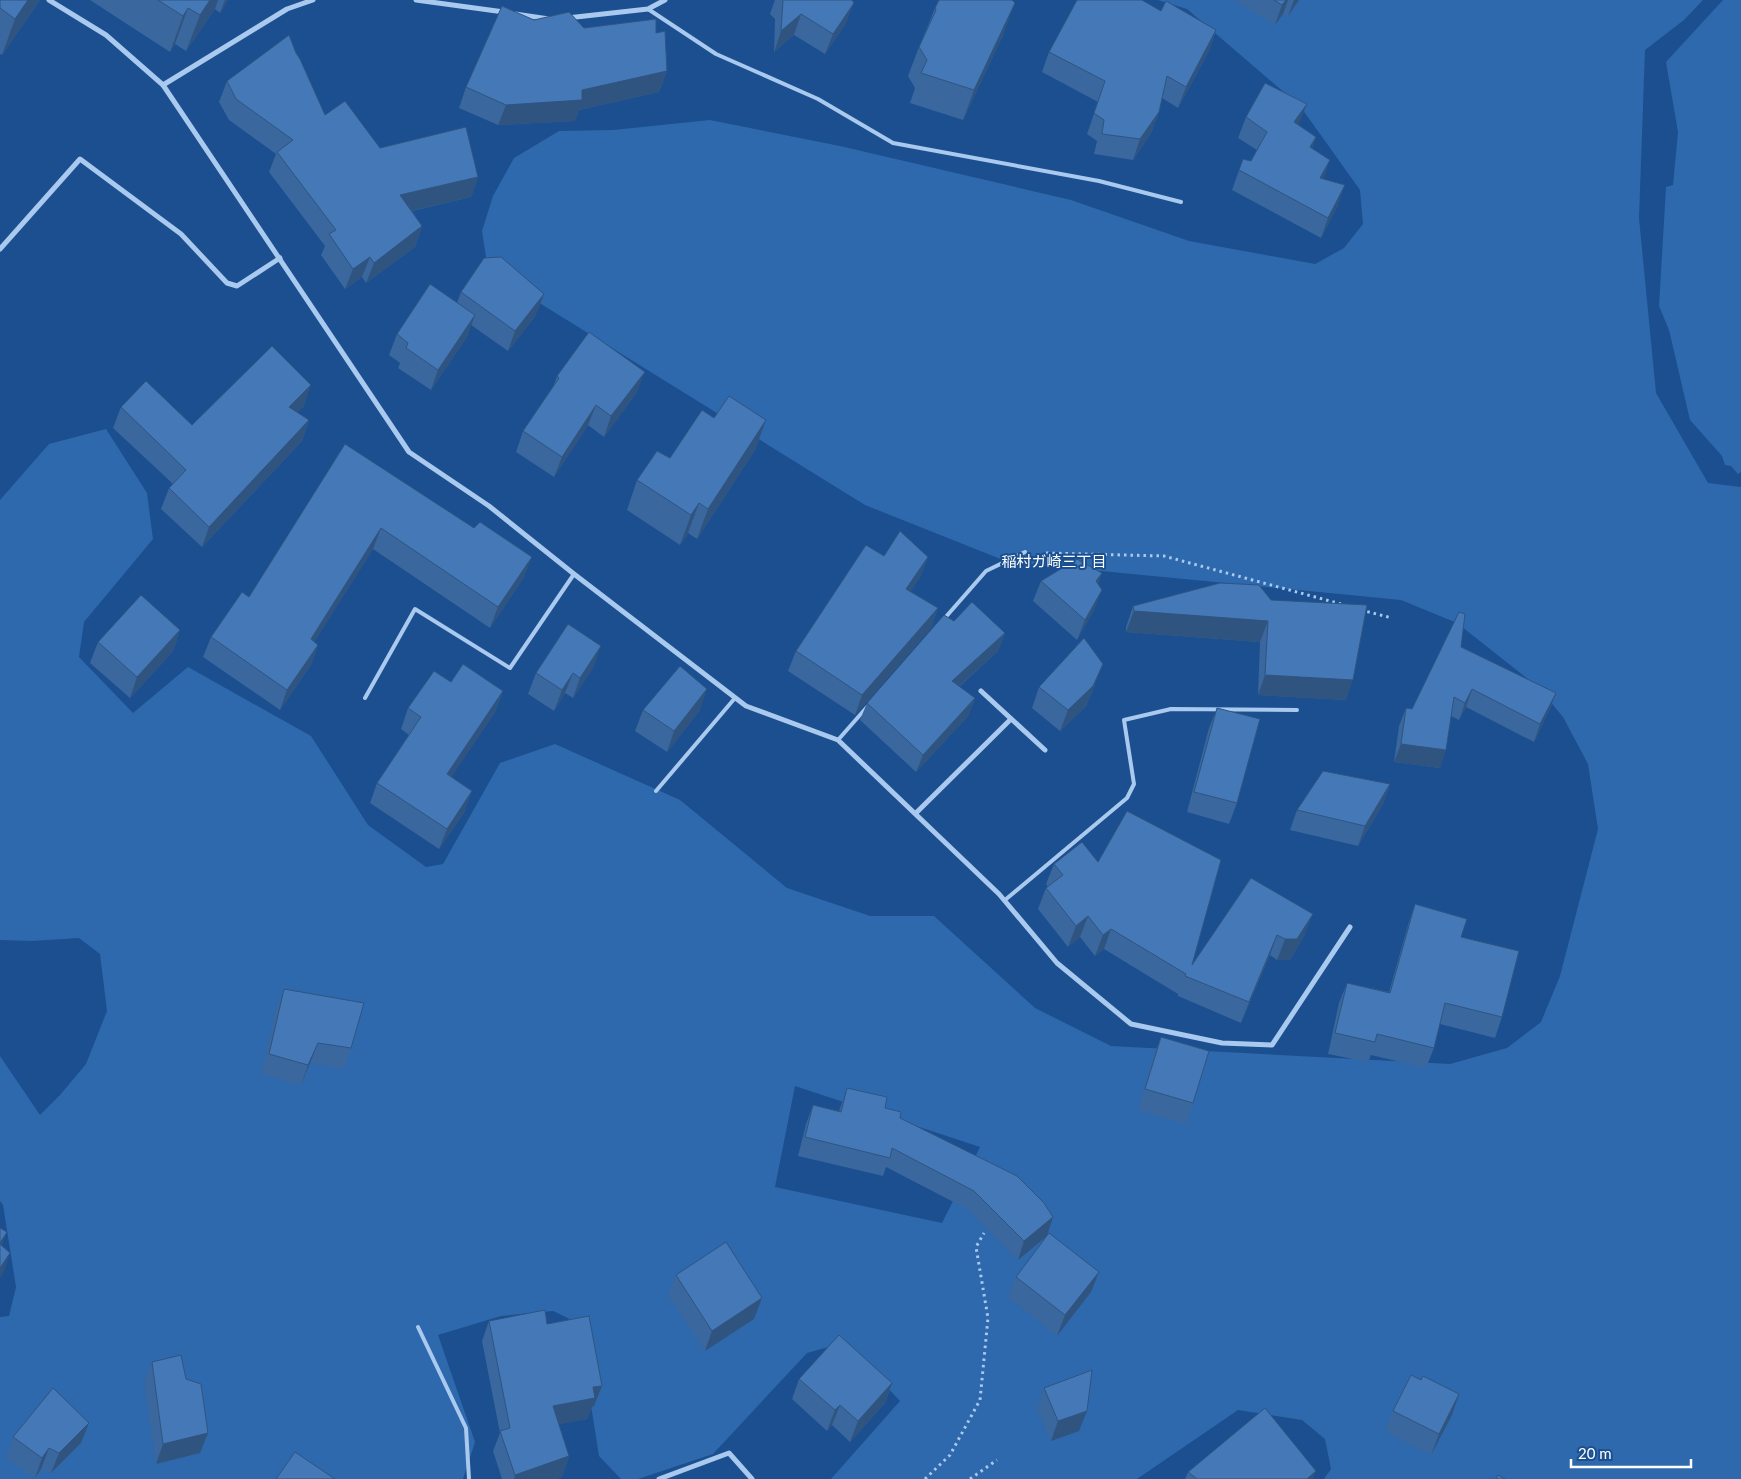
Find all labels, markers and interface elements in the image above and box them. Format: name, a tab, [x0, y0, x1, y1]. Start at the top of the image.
district label: 稲村ガ崎三丁目	[1001, 552, 1107, 570]
scale bar	[1571, 1436, 1691, 1468]
text: 20 m	[1578, 1444, 1612, 1462]

